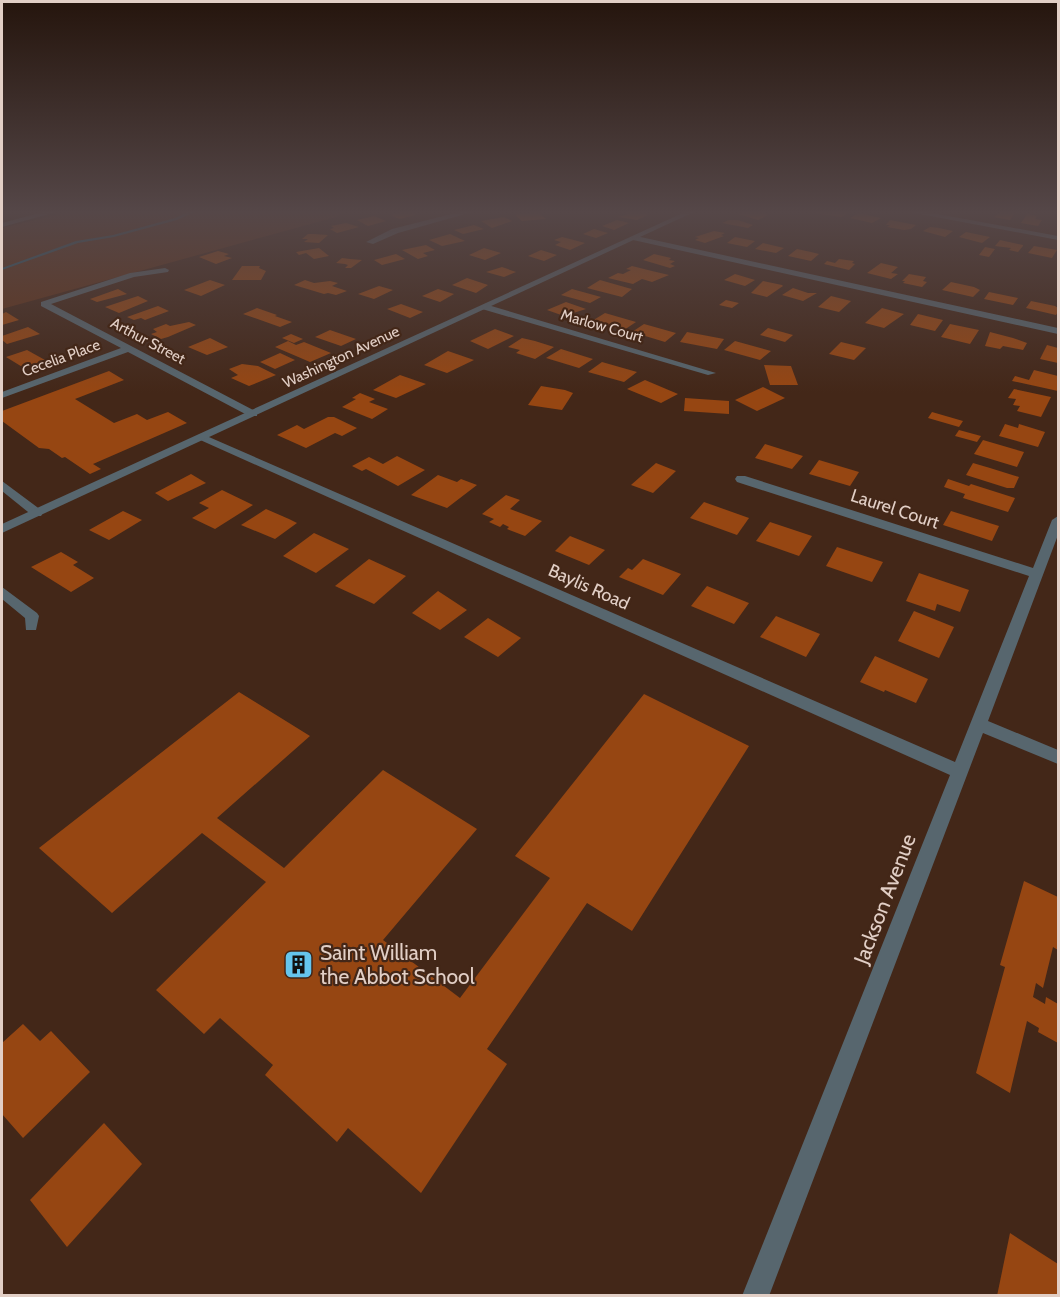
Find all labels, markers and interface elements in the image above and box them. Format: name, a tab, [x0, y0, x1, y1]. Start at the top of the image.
street label: Marlow Court	[559, 306, 645, 346]
street label: Arthur Street	[108, 314, 188, 368]
street label: Washington Avenue	[280, 322, 403, 392]
street label: Cecelia Place	[19, 335, 103, 380]
street label: Laurel Court	[848, 484, 942, 534]
street label: Baylis Road	[545, 559, 633, 615]
street label: Jackson Avenue	[848, 830, 921, 968]
place label: Saint William the Abbot School	[320, 940, 475, 989]
building icon: Saint William the Abbot School	[283, 949, 315, 981]

